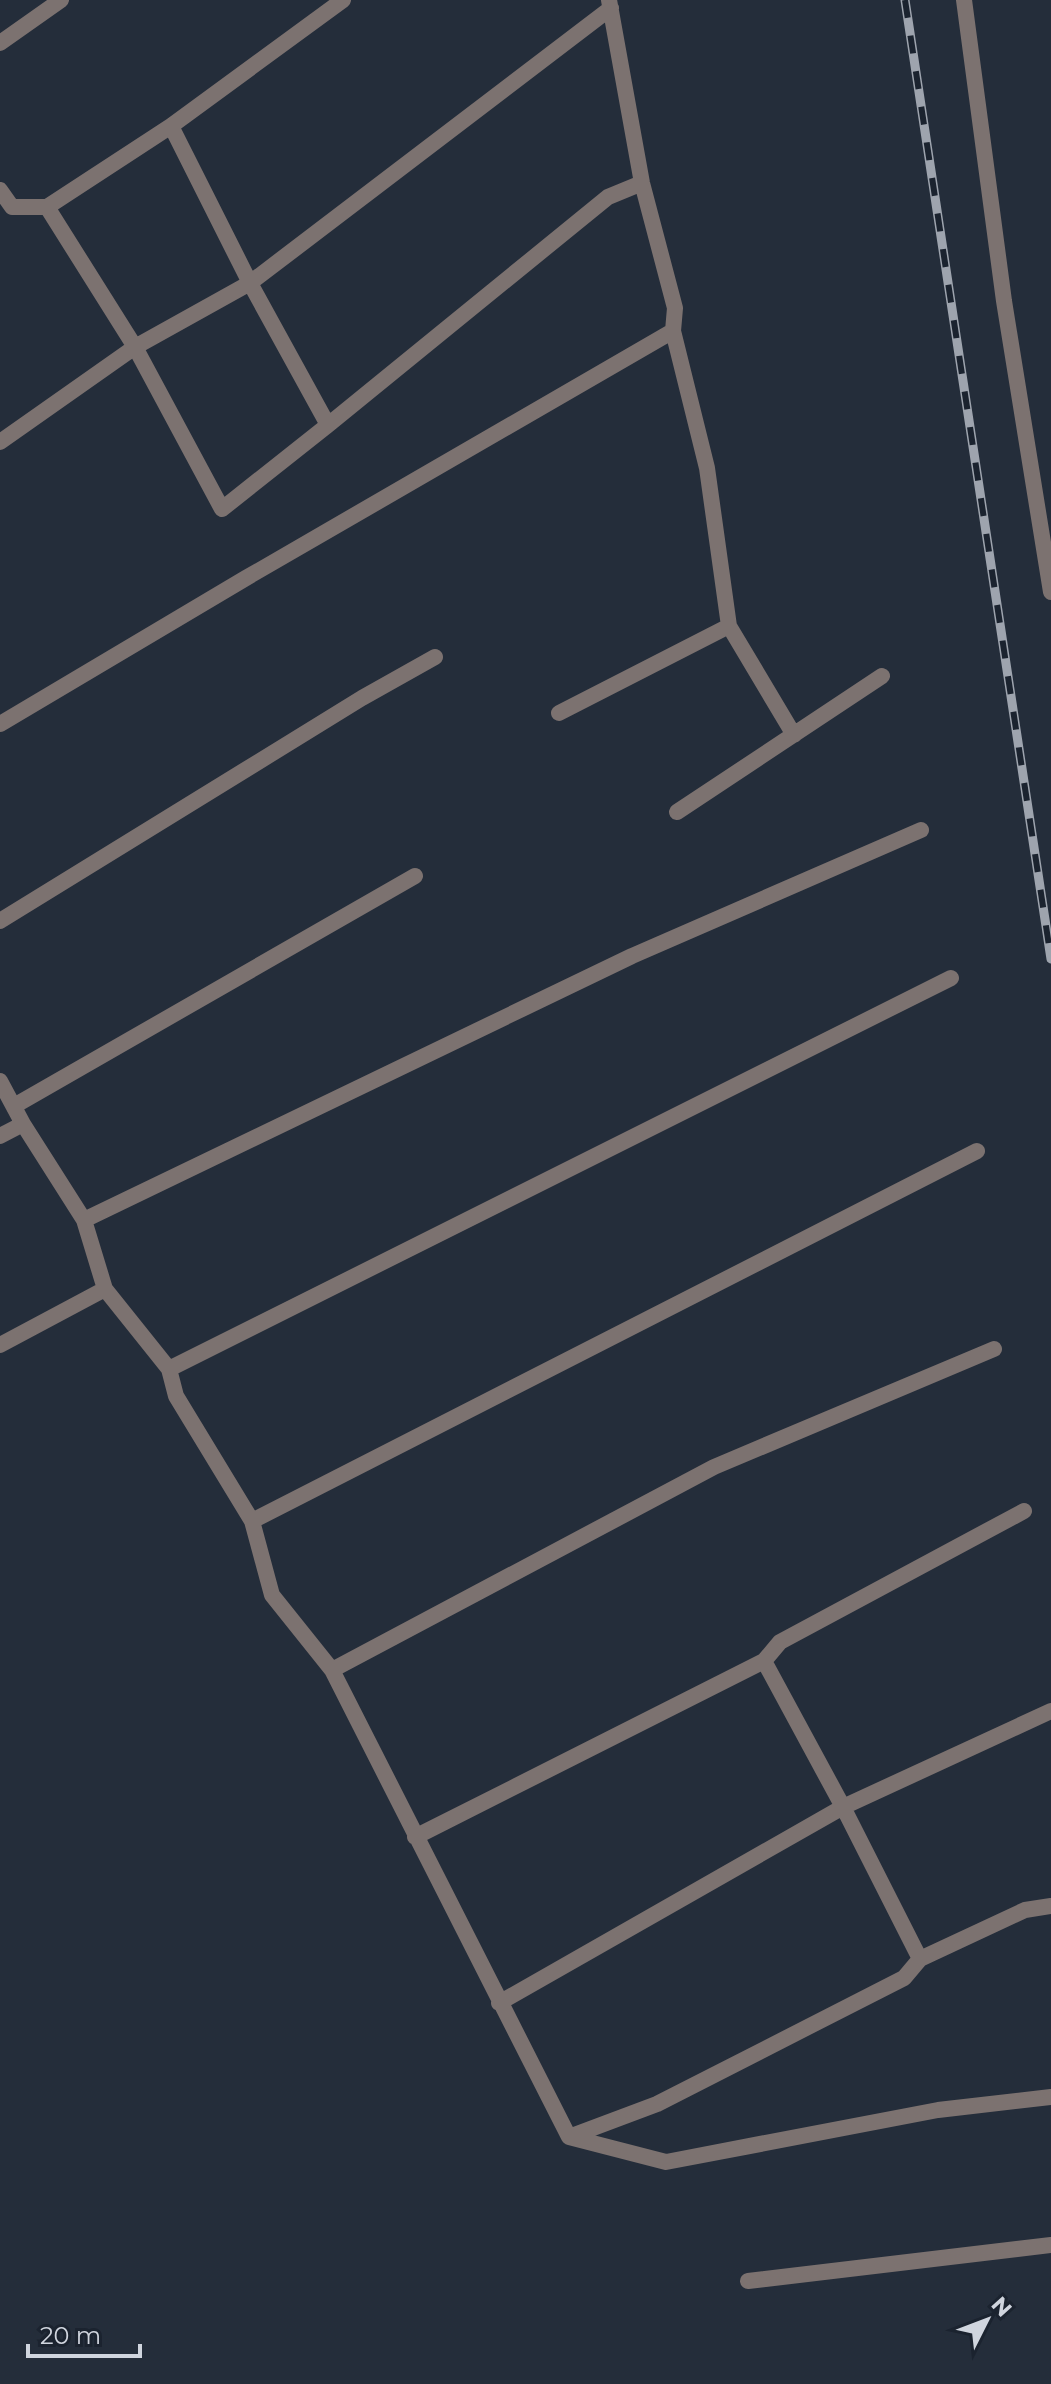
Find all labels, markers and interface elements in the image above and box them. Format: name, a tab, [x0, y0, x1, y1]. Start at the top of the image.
north arrow	[947, 2280, 1027, 2360]
text: N	[986, 2291, 1017, 2323]
scale bar	[28, 2308, 140, 2358]
text: 20 m	[40, 2321, 101, 2350]

